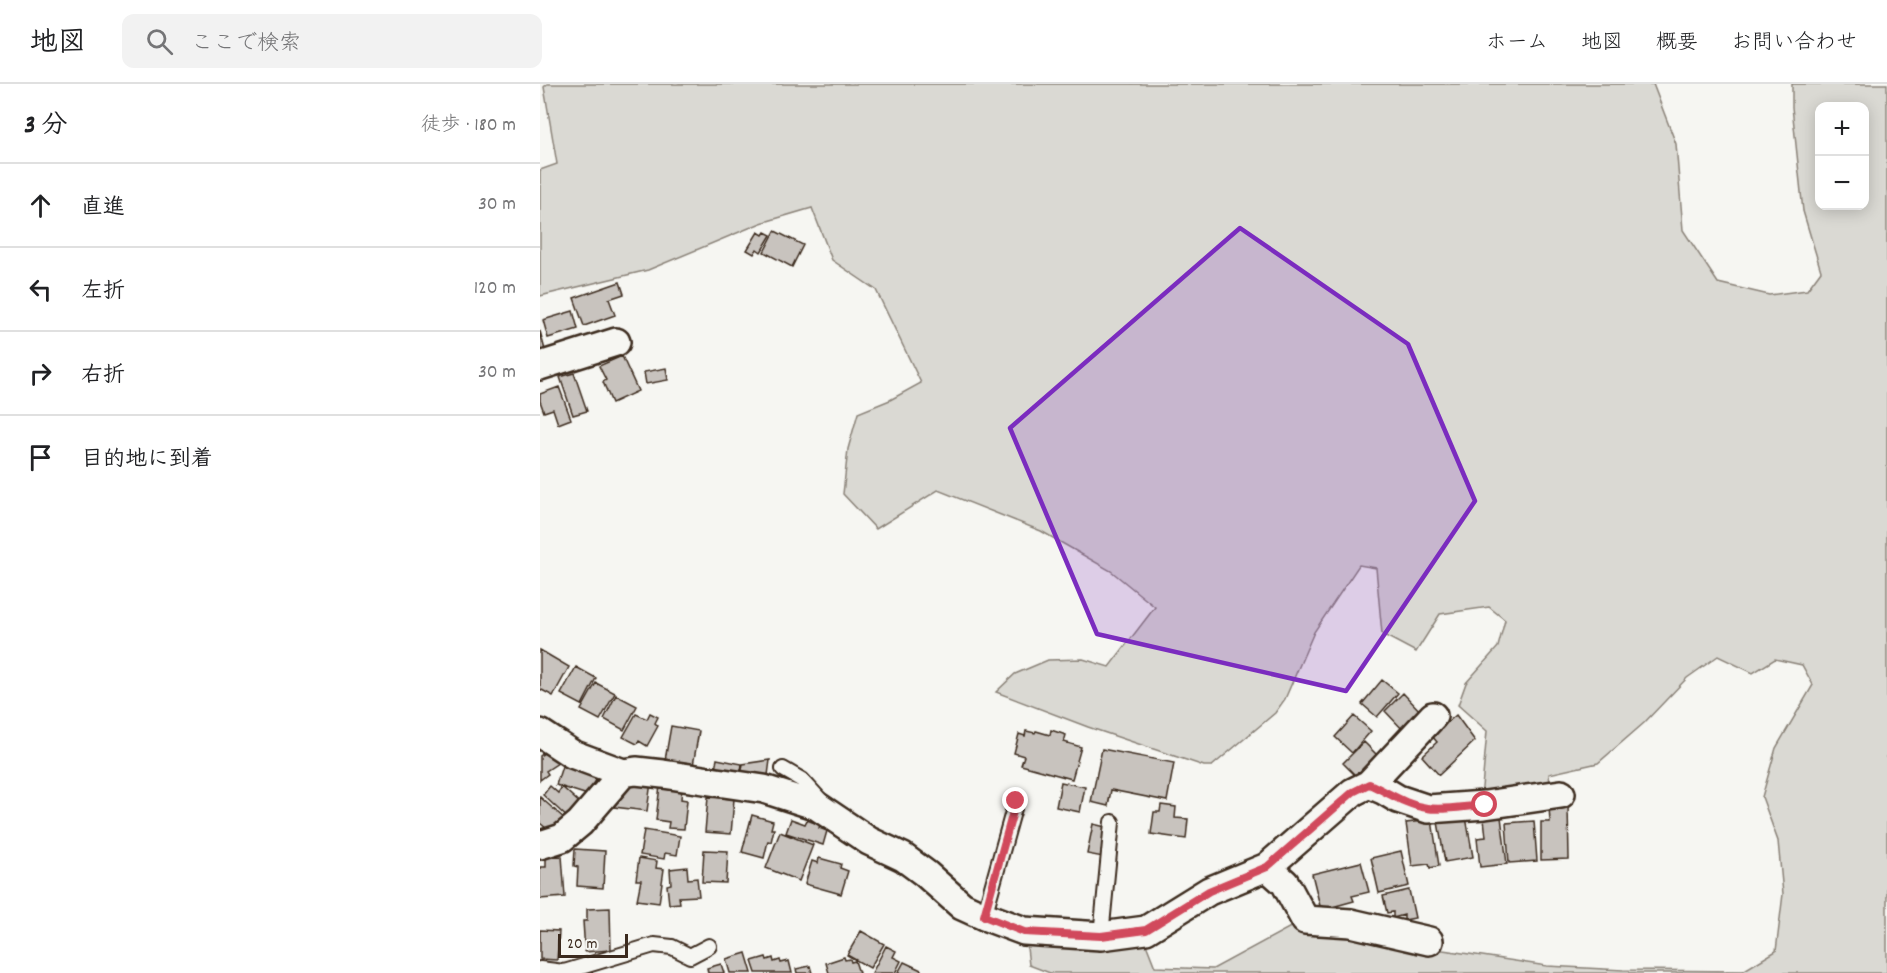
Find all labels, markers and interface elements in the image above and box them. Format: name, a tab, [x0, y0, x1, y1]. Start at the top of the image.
search box	[122, 14, 542, 68]
text: 地図	[30, 25, 86, 65]
icon: search	[143, 25, 176, 58]
text: ここで検索	[191, 29, 301, 60]
text: ホーム	[1486, 29, 1548, 59]
text: 地図	[1581, 29, 1623, 59]
text: 概要	[1656, 29, 1698, 59]
text: お問い合わせ	[1731, 29, 1857, 59]
map controls	[1815, 102, 1869, 210]
button: +	[1815, 102, 1869, 156]
text: 3 分	[24, 108, 68, 145]
text: 徒歩 · 180 m	[421, 112, 516, 140]
button: −	[1815, 156, 1869, 210]
icon: ahead	[24, 189, 57, 222]
text: 30 m	[478, 191, 516, 219]
text: 直進	[81, 193, 125, 224]
icon: left	[24, 273, 57, 306]
text: 120 m	[474, 275, 516, 303]
text: 左折	[81, 277, 125, 308]
icon: right	[24, 357, 57, 390]
text: 30 m	[478, 359, 516, 387]
text: 右折	[81, 361, 125, 392]
icon: arrive	[24, 441, 57, 474]
text: 目的地に到着	[81, 445, 213, 476]
route end	[1002, 787, 1028, 813]
route start	[1471, 791, 1497, 817]
scale bar	[558, 931, 628, 958]
text: 20 m	[567, 933, 597, 956]

